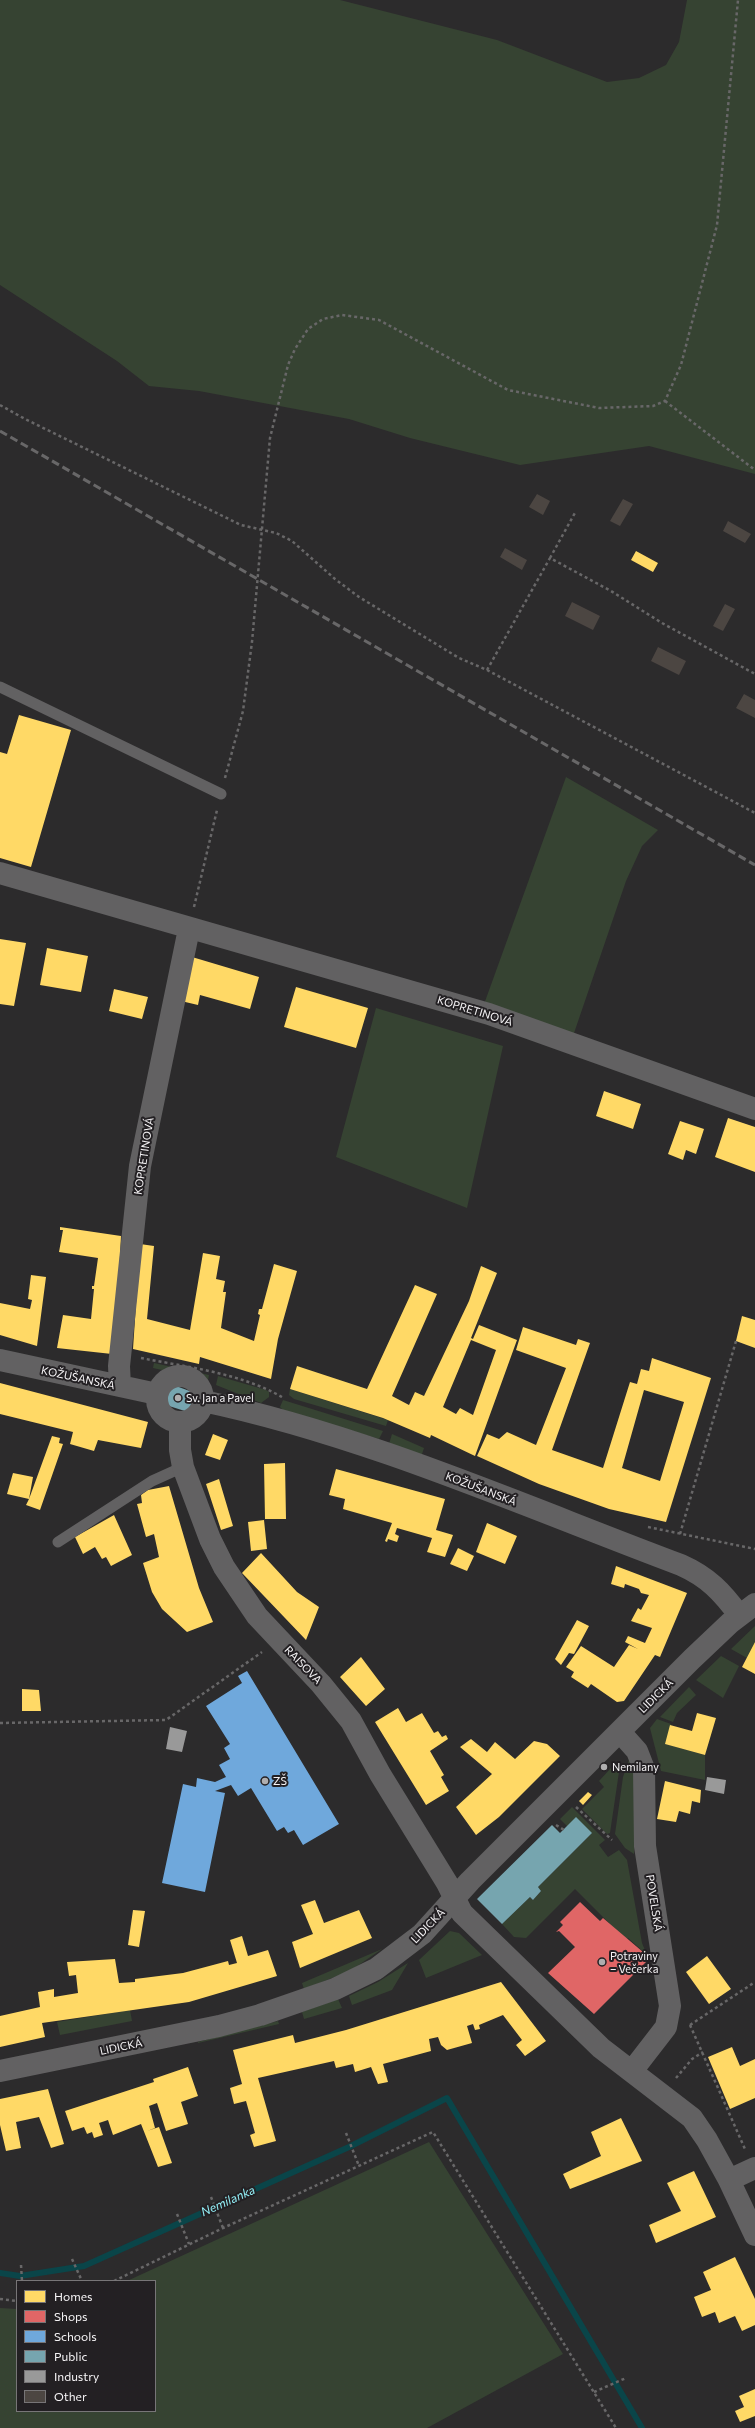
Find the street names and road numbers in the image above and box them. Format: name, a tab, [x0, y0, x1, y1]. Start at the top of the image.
street label: KOPRETINOVÁ	[436, 993, 514, 1029]
street label: KOPRETINOVÁ	[131, 1116, 157, 1196]
street label: KOŽUŠANSKÁ	[40, 1364, 116, 1392]
street label: KOŽUŠANSKÁ	[444, 1469, 518, 1509]
street label: RAISOVA	[282, 1643, 324, 1687]
street label: LIDICKÁ	[636, 1676, 676, 1716]
street label: POVELSKÁ	[643, 1874, 665, 1932]
street label: LIDICKÁ	[408, 1906, 448, 1946]
street label: LIDICKÁ	[99, 2036, 143, 2058]

